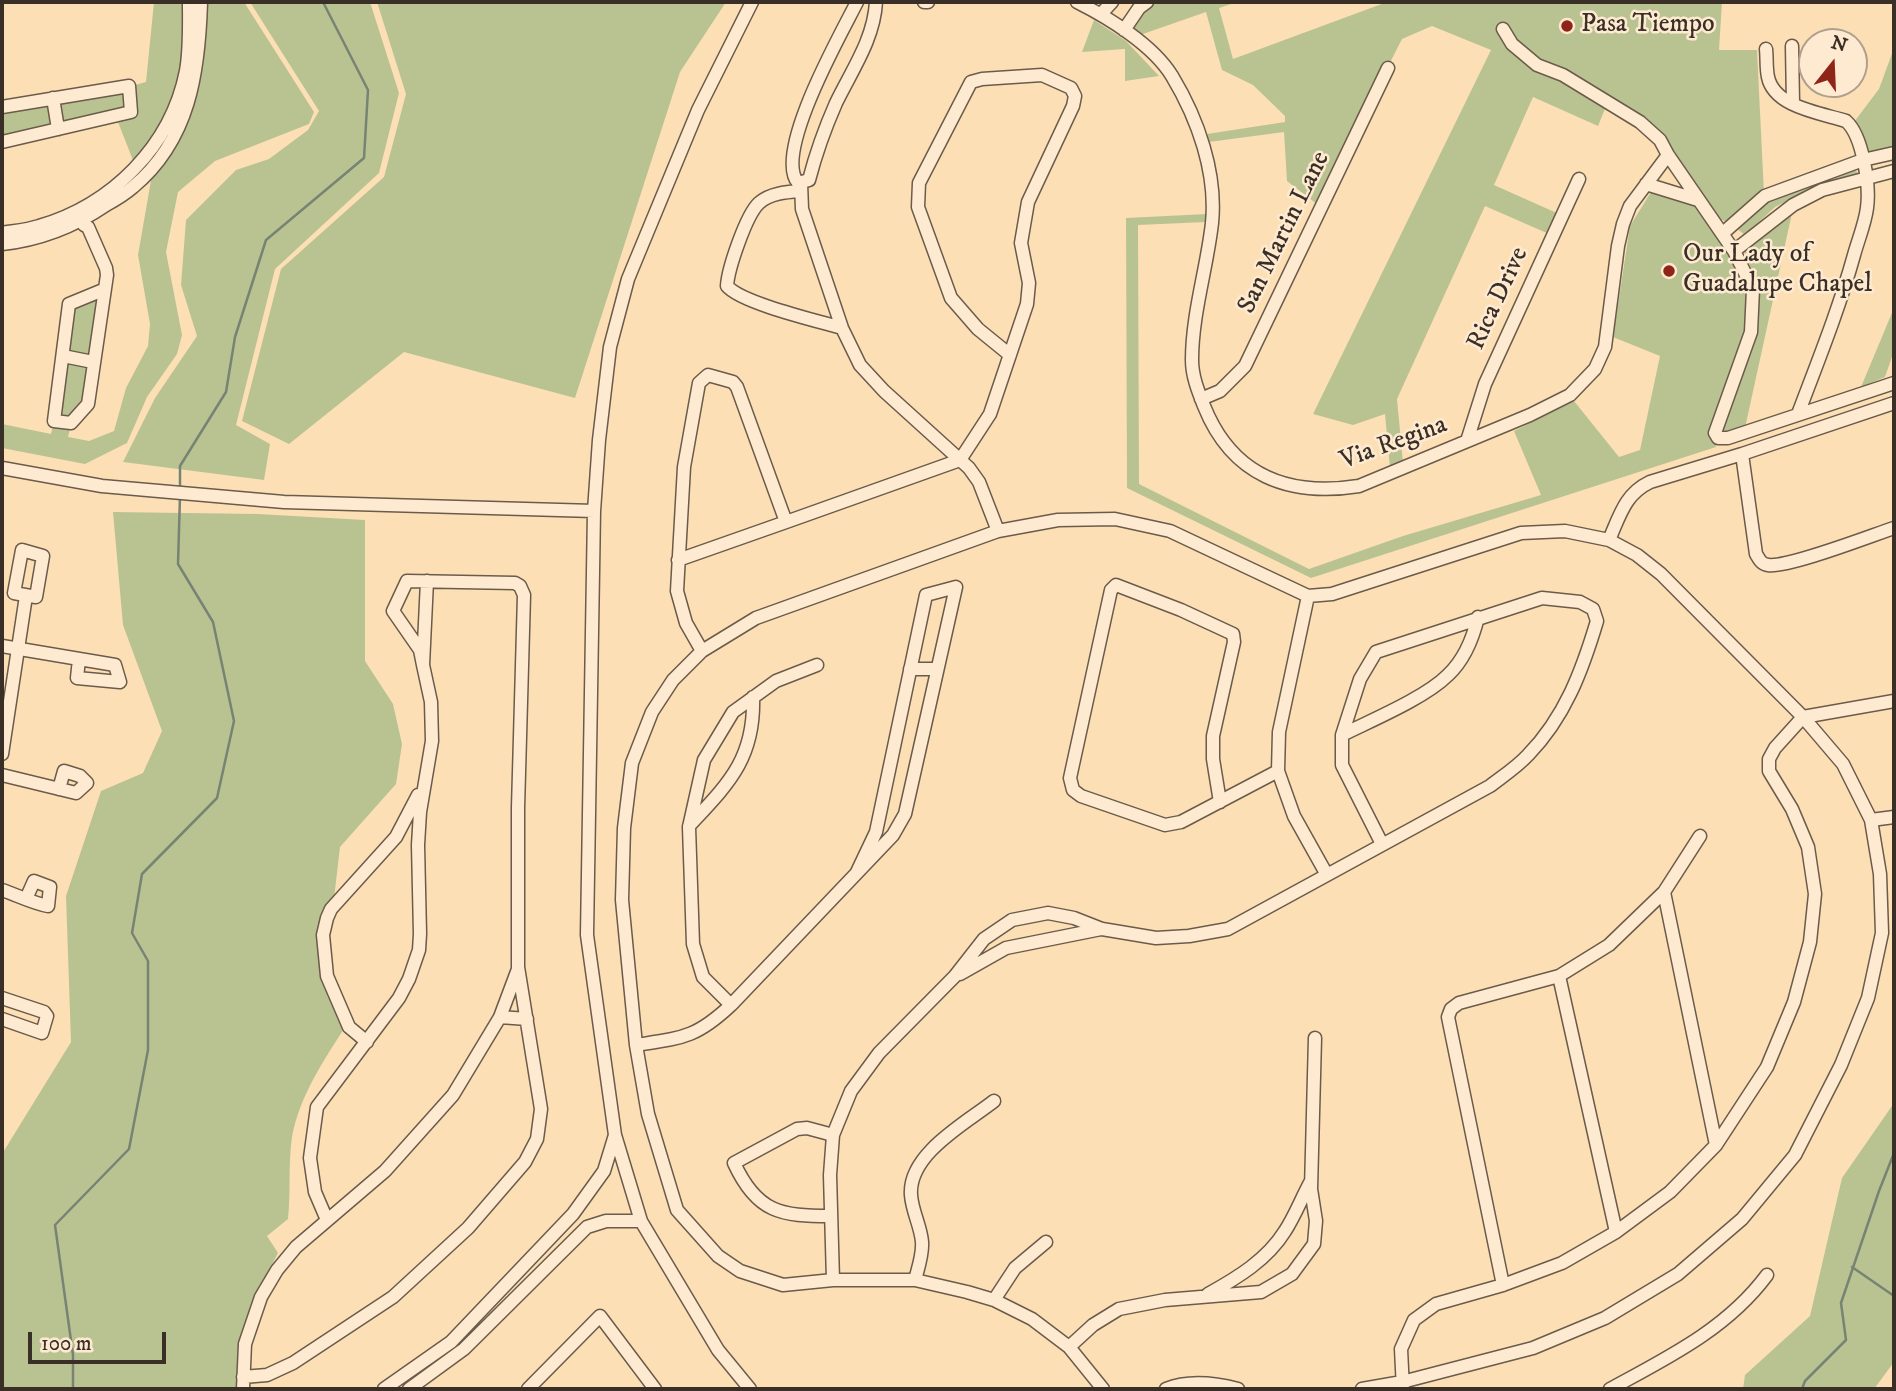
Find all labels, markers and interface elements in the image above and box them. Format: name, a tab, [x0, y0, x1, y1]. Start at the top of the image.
place label: Pasa Tiempo	[1581, 10, 1715, 42]
marker: Pasa Tiempo	[1559, 18, 1575, 34]
north arrow	[1798, 28, 1868, 98]
text: N	[1828, 31, 1850, 58]
street label: San Martin Lane	[1232, 147, 1338, 319]
place label: Our Lady of Guadalupe Chapel	[1683, 240, 1872, 302]
street label: Rica Drive	[1462, 243, 1536, 355]
marker: Our Lady of Guadalupe Chapel	[1661, 263, 1677, 279]
street label: Via Regina	[1336, 410, 1452, 478]
scale bar	[32, 1318, 170, 1362]
text: 100 m	[41, 1331, 92, 1357]

